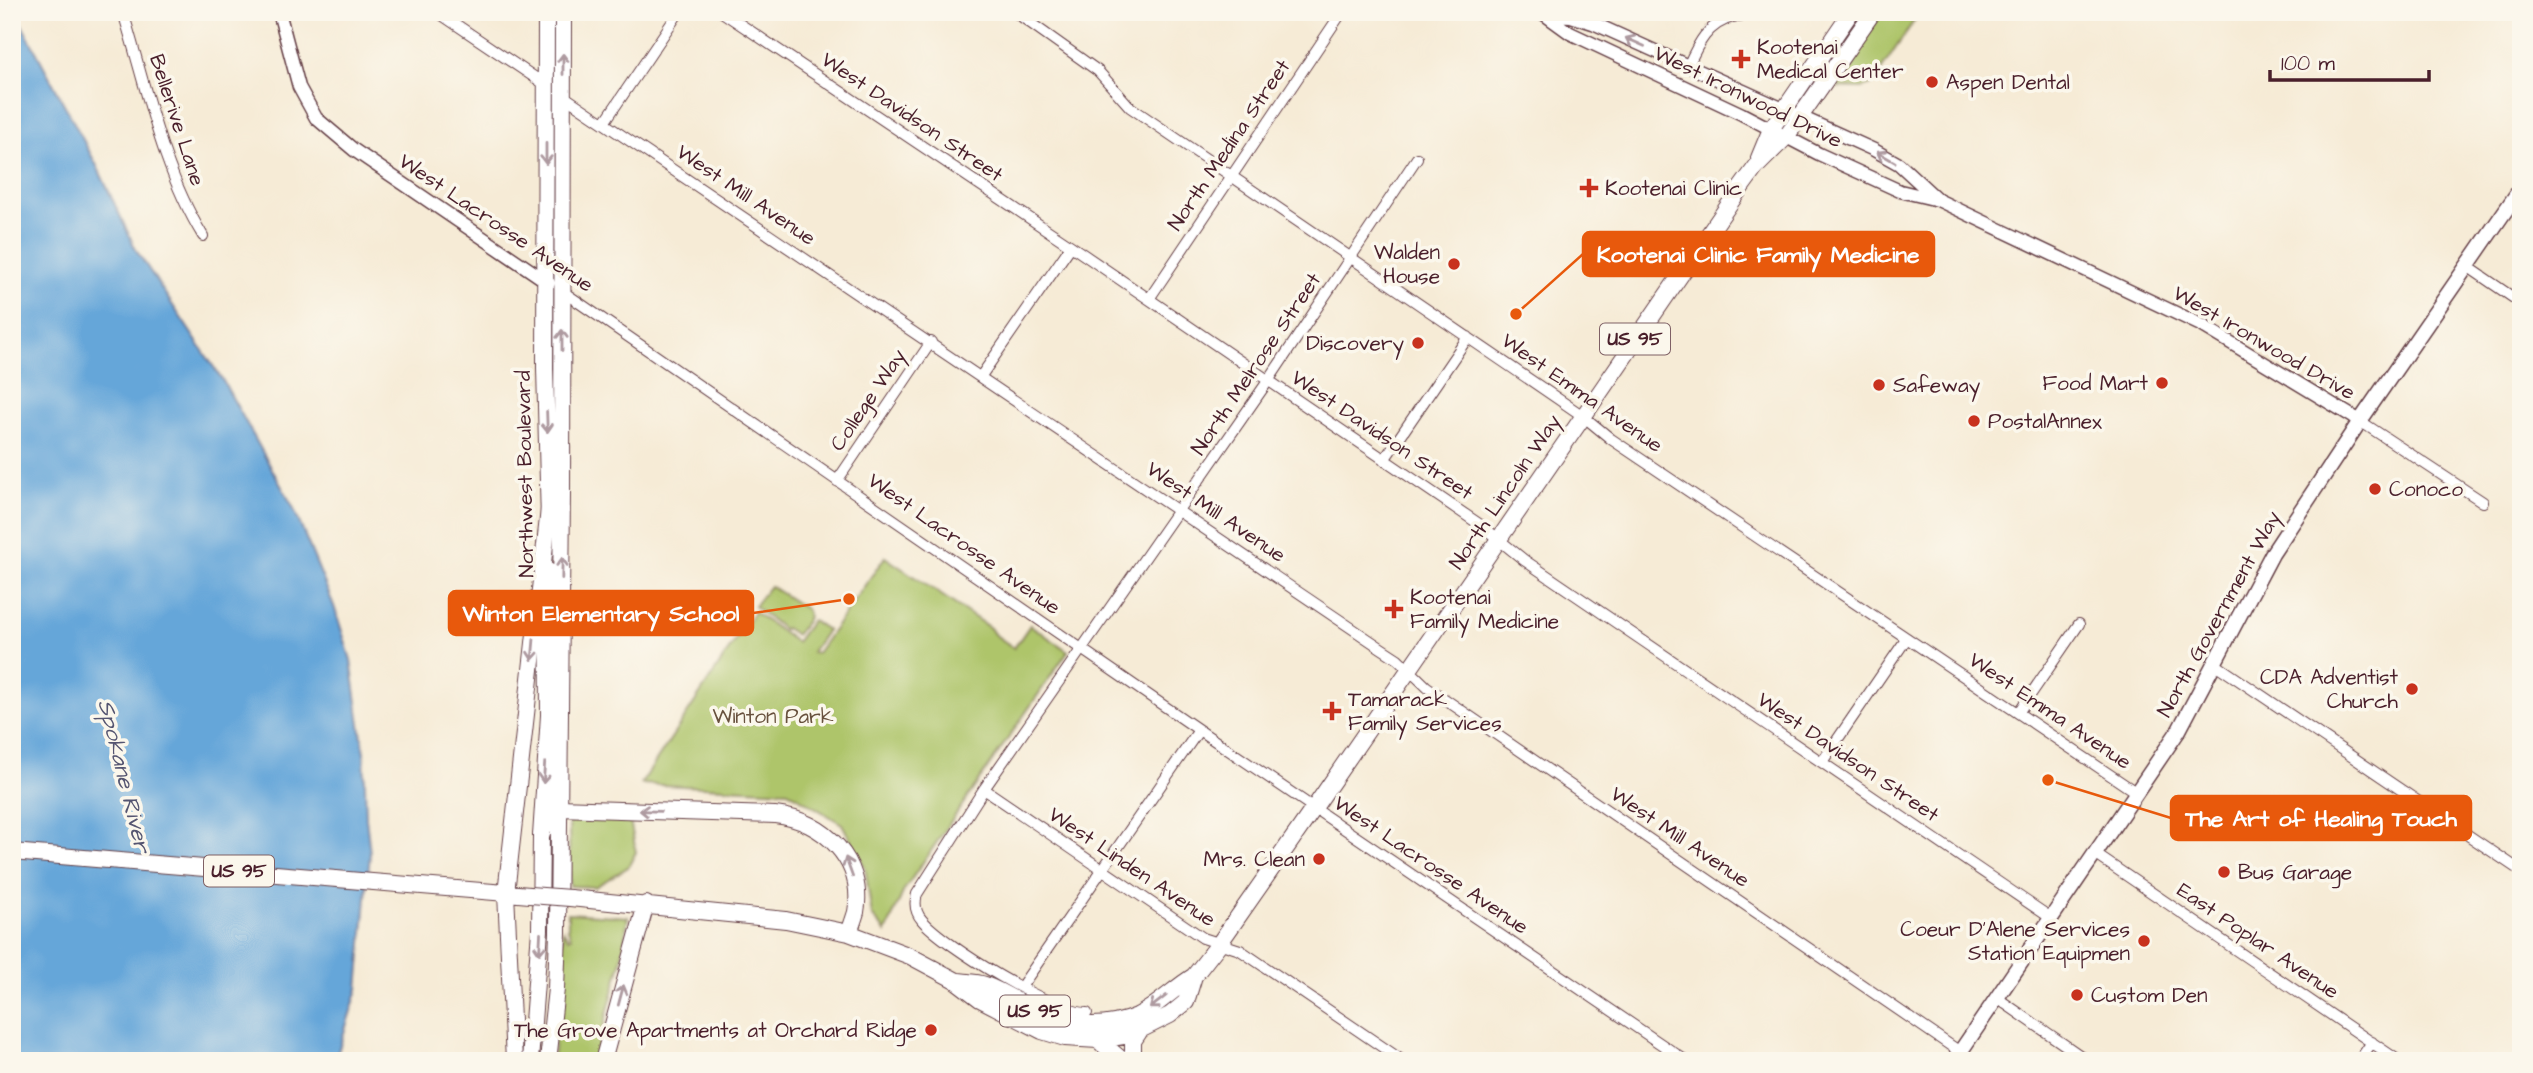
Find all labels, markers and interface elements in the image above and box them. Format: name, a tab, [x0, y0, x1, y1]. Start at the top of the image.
place label: Kootenai Medical Center	[1757, 33, 1904, 86]
one-way arrow	[1625, 35, 1646, 48]
scale bar	[2270, 38, 2430, 82]
street label: West Ironwood Drive	[1649, 39, 1847, 155]
street label: West Davidson Street	[815, 45, 1009, 189]
marker: Kootenai Medical Center	[1731, 49, 1751, 69]
text: 100 m	[2281, 49, 2336, 78]
street label: Bellerive Lane	[142, 50, 212, 190]
one-way arrow	[556, 53, 570, 76]
street label: North Medina Street	[1161, 53, 1297, 236]
place label: Aspen Dental	[1946, 68, 2070, 98]
marker: Aspen Dental	[1924, 74, 1940, 90]
street label: West Mill Avenue	[671, 138, 821, 252]
one-way arrow	[539, 142, 553, 165]
street label: West Lacrosse Avenue	[393, 147, 599, 299]
one-way arrow	[1877, 150, 1897, 164]
place label: Kootenai Clinic	[1605, 174, 1742, 203]
marker: Kootenai Clinic	[1579, 178, 1599, 198]
callout: Kootenai Clinic Family Medicine	[1583, 232, 1934, 276]
place label: Walden House	[1374, 238, 1440, 291]
text: Kootenai Clinic Family Medicine	[1597, 239, 1920, 273]
marker: Walden House	[1446, 256, 1462, 272]
street label: North Melrose Street	[1184, 267, 1328, 461]
street label: West Ironwood Drive	[2168, 279, 2360, 407]
road number: US 95	[1600, 324, 1670, 354]
street label: West Emma Avenue	[1495, 326, 1669, 460]
one-way arrow	[555, 329, 569, 352]
place label: Discovery	[1306, 329, 1404, 360]
marker: Discovery	[1410, 335, 1426, 351]
street label: College Way	[823, 343, 915, 458]
street label: West Davidson Street	[1285, 363, 1479, 507]
place label: Food Mart	[2043, 369, 2148, 398]
street label: Northwest Boulevard	[509, 370, 541, 578]
place label: Safeway	[1893, 371, 1981, 402]
marker: Food Mart	[2154, 375, 2170, 391]
marker: Safeway	[1871, 377, 1887, 393]
place label: PostalAnnex	[1988, 407, 2102, 436]
street label: North Lincoln Way	[1442, 408, 1570, 576]
one-way arrow	[540, 410, 553, 433]
marker: PostalAnnex	[1966, 413, 1982, 429]
street label: West Mill Avenue	[1141, 455, 1291, 569]
street label: West Lacrosse Avenue	[862, 466, 1066, 622]
place label: Conoco	[2389, 475, 2463, 504]
marker: Conoco	[2367, 481, 2383, 497]
street label: North Government Way	[2150, 505, 2290, 723]
one-way arrow	[555, 557, 568, 580]
place label: Kootenai Family Medicine	[1410, 583, 1559, 638]
callout: Winton Elementary School	[449, 591, 753, 635]
text: Winton Elementary School	[462, 598, 740, 632]
marker: Kootenai Family Medicine	[1384, 599, 1404, 619]
one-way arrow	[526, 638, 539, 660]
street label: West Emma Avenue	[1963, 646, 2137, 776]
place label: CDA Adventist Church	[2260, 663, 2399, 716]
marker: CDA Adventist Church	[2404, 681, 2420, 697]
place label: Tamarack Family Services	[1348, 685, 1502, 740]
street label: West Davidson Street	[1751, 685, 1945, 829]
water label: Spokane River	[90, 696, 159, 858]
marker: Tamarack Family Services	[1322, 701, 1342, 721]
park label: Winton Park	[712, 702, 834, 731]
one-way arrow	[538, 761, 551, 784]
street label: West Mill Avenue	[1605, 780, 1755, 894]
street label: West Lacrosse Avenue	[1328, 789, 1534, 941]
callout: The Art of Healing Touch	[2171, 796, 2471, 840]
street label: West Linden Avenue	[1043, 800, 1221, 934]
text: The Art of Healing Touch	[2184, 803, 2457, 836]
one-way arrow	[639, 804, 662, 817]
place label: Mrs. Clean	[1203, 845, 1305, 874]
marker: Mrs. Clean	[1311, 851, 1327, 867]
road number: US 95	[204, 856, 274, 886]
one-way arrow	[842, 857, 854, 879]
place label: Bus Garage	[2238, 858, 2352, 889]
marker: Bus Garage	[2216, 864, 2232, 880]
street label: East Poplar Avenue	[2171, 876, 2345, 1007]
place label: Coeur D'Alene Services Station Equipmen	[1900, 915, 2130, 969]
one-way arrow	[533, 932, 546, 955]
marker: Coeur D'Alene Services Station Equipmen	[2136, 933, 2152, 949]
place label: Custom Den	[2091, 981, 2208, 1010]
one-way arrow	[615, 984, 628, 1007]
marker: Custom Den	[2069, 987, 2085, 1003]
one-way arrow	[1149, 994, 1167, 1009]
road number: US 95	[1000, 995, 1070, 1026]
place label: The Grove Apartments at Orchard Ridge	[514, 1016, 917, 1047]
marker: The Grove Apartments at Orchard Ridge	[923, 1022, 939, 1038]

